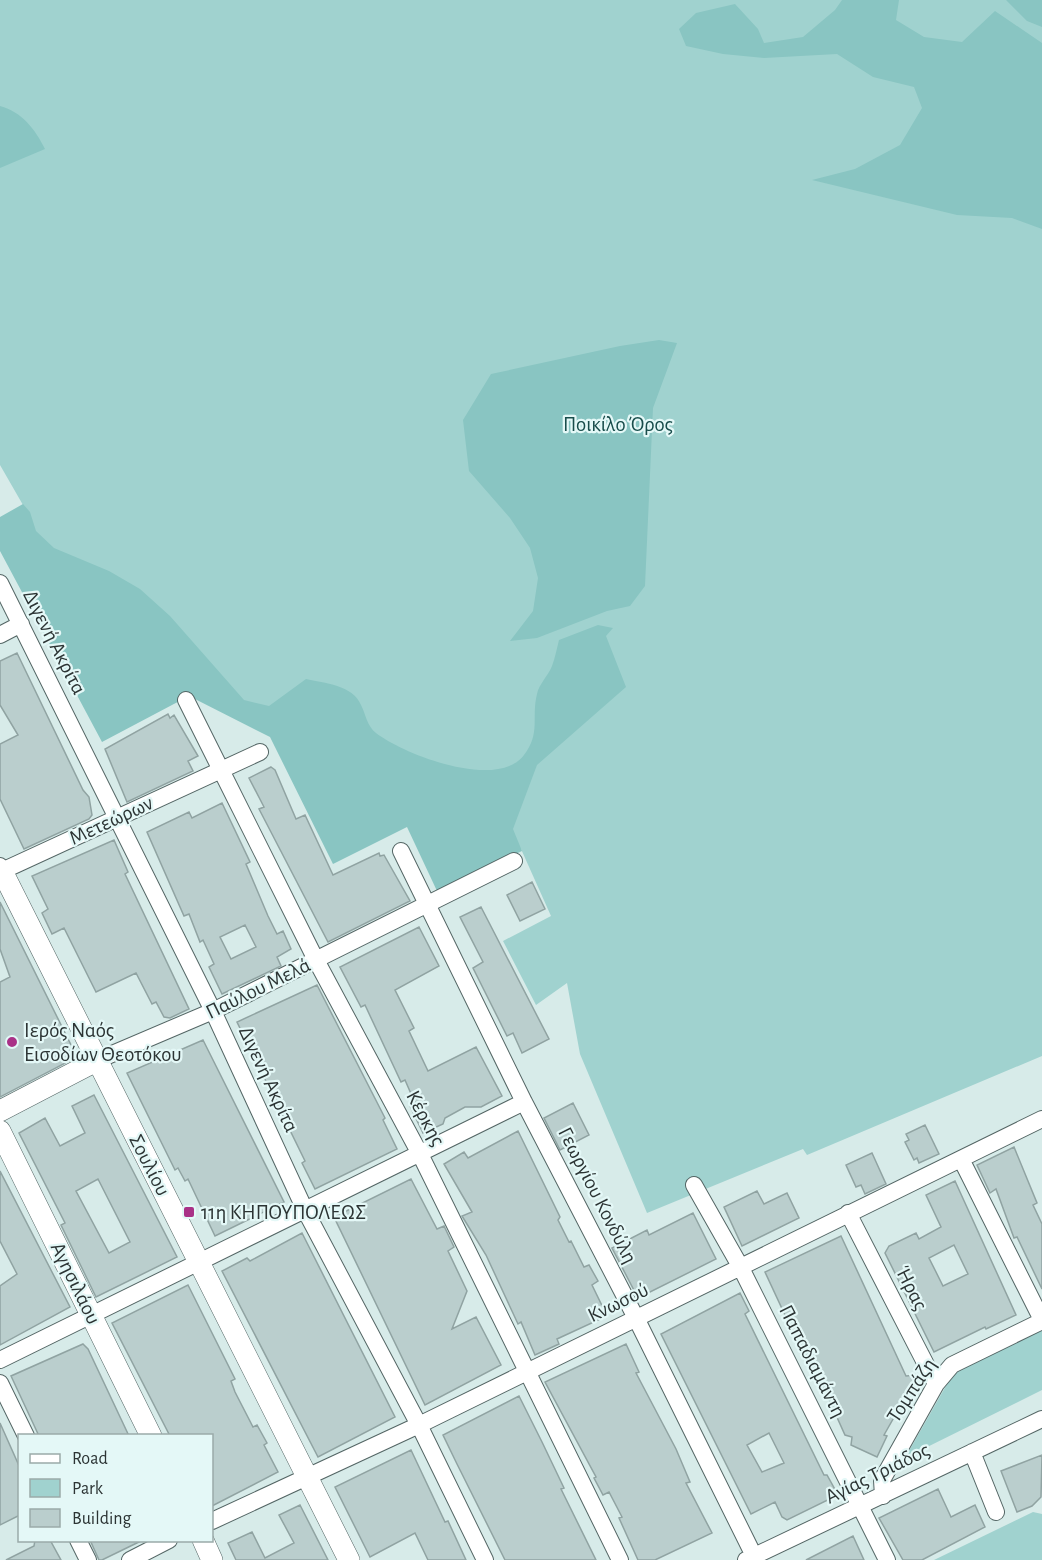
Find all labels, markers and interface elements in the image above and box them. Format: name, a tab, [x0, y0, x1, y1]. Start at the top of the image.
park label: Ποικίλο Όρος	[563, 414, 673, 435]
street label: Διγενή Ακρίτα	[19, 587, 90, 698]
street label: Μετεώρων	[66, 792, 156, 849]
street label: Παύλου Μελά	[203, 954, 314, 1023]
place label: Ιερός Ναός Εισοδίων Θεοτόκου	[24, 1020, 182, 1065]
street label: Διγενή Ακρίτα	[235, 1023, 302, 1135]
marker: Ιερός Ναός Εισοδίων Θεοτόκου	[5, 1035, 19, 1049]
street label: Κέρκης	[402, 1087, 449, 1149]
street label: Γεωργίου Κονδύλη	[554, 1124, 641, 1267]
street label: Σουλίου	[125, 1131, 174, 1199]
place label: 11η ΚΗΠΟΥΠΟΛΕΩΣ	[201, 1202, 366, 1223]
marker: 11η ΚΗΠΟΥΠΟΛΕΩΣ	[182, 1205, 196, 1219]
street label: Αγησιλάου	[47, 1239, 104, 1327]
street label: Ήρας	[892, 1263, 931, 1314]
street label: Κνωσού	[585, 1279, 652, 1326]
street label: Παπαδιαμάντη	[775, 1302, 850, 1421]
street label: Τομπάζη	[883, 1354, 940, 1426]
legend	[18, 1434, 213, 1542]
street label: Αγίας Τριάδος	[822, 1439, 933, 1508]
text: Road	[72, 1450, 108, 1468]
text: Park	[72, 1480, 104, 1498]
text: Building	[72, 1510, 132, 1528]

